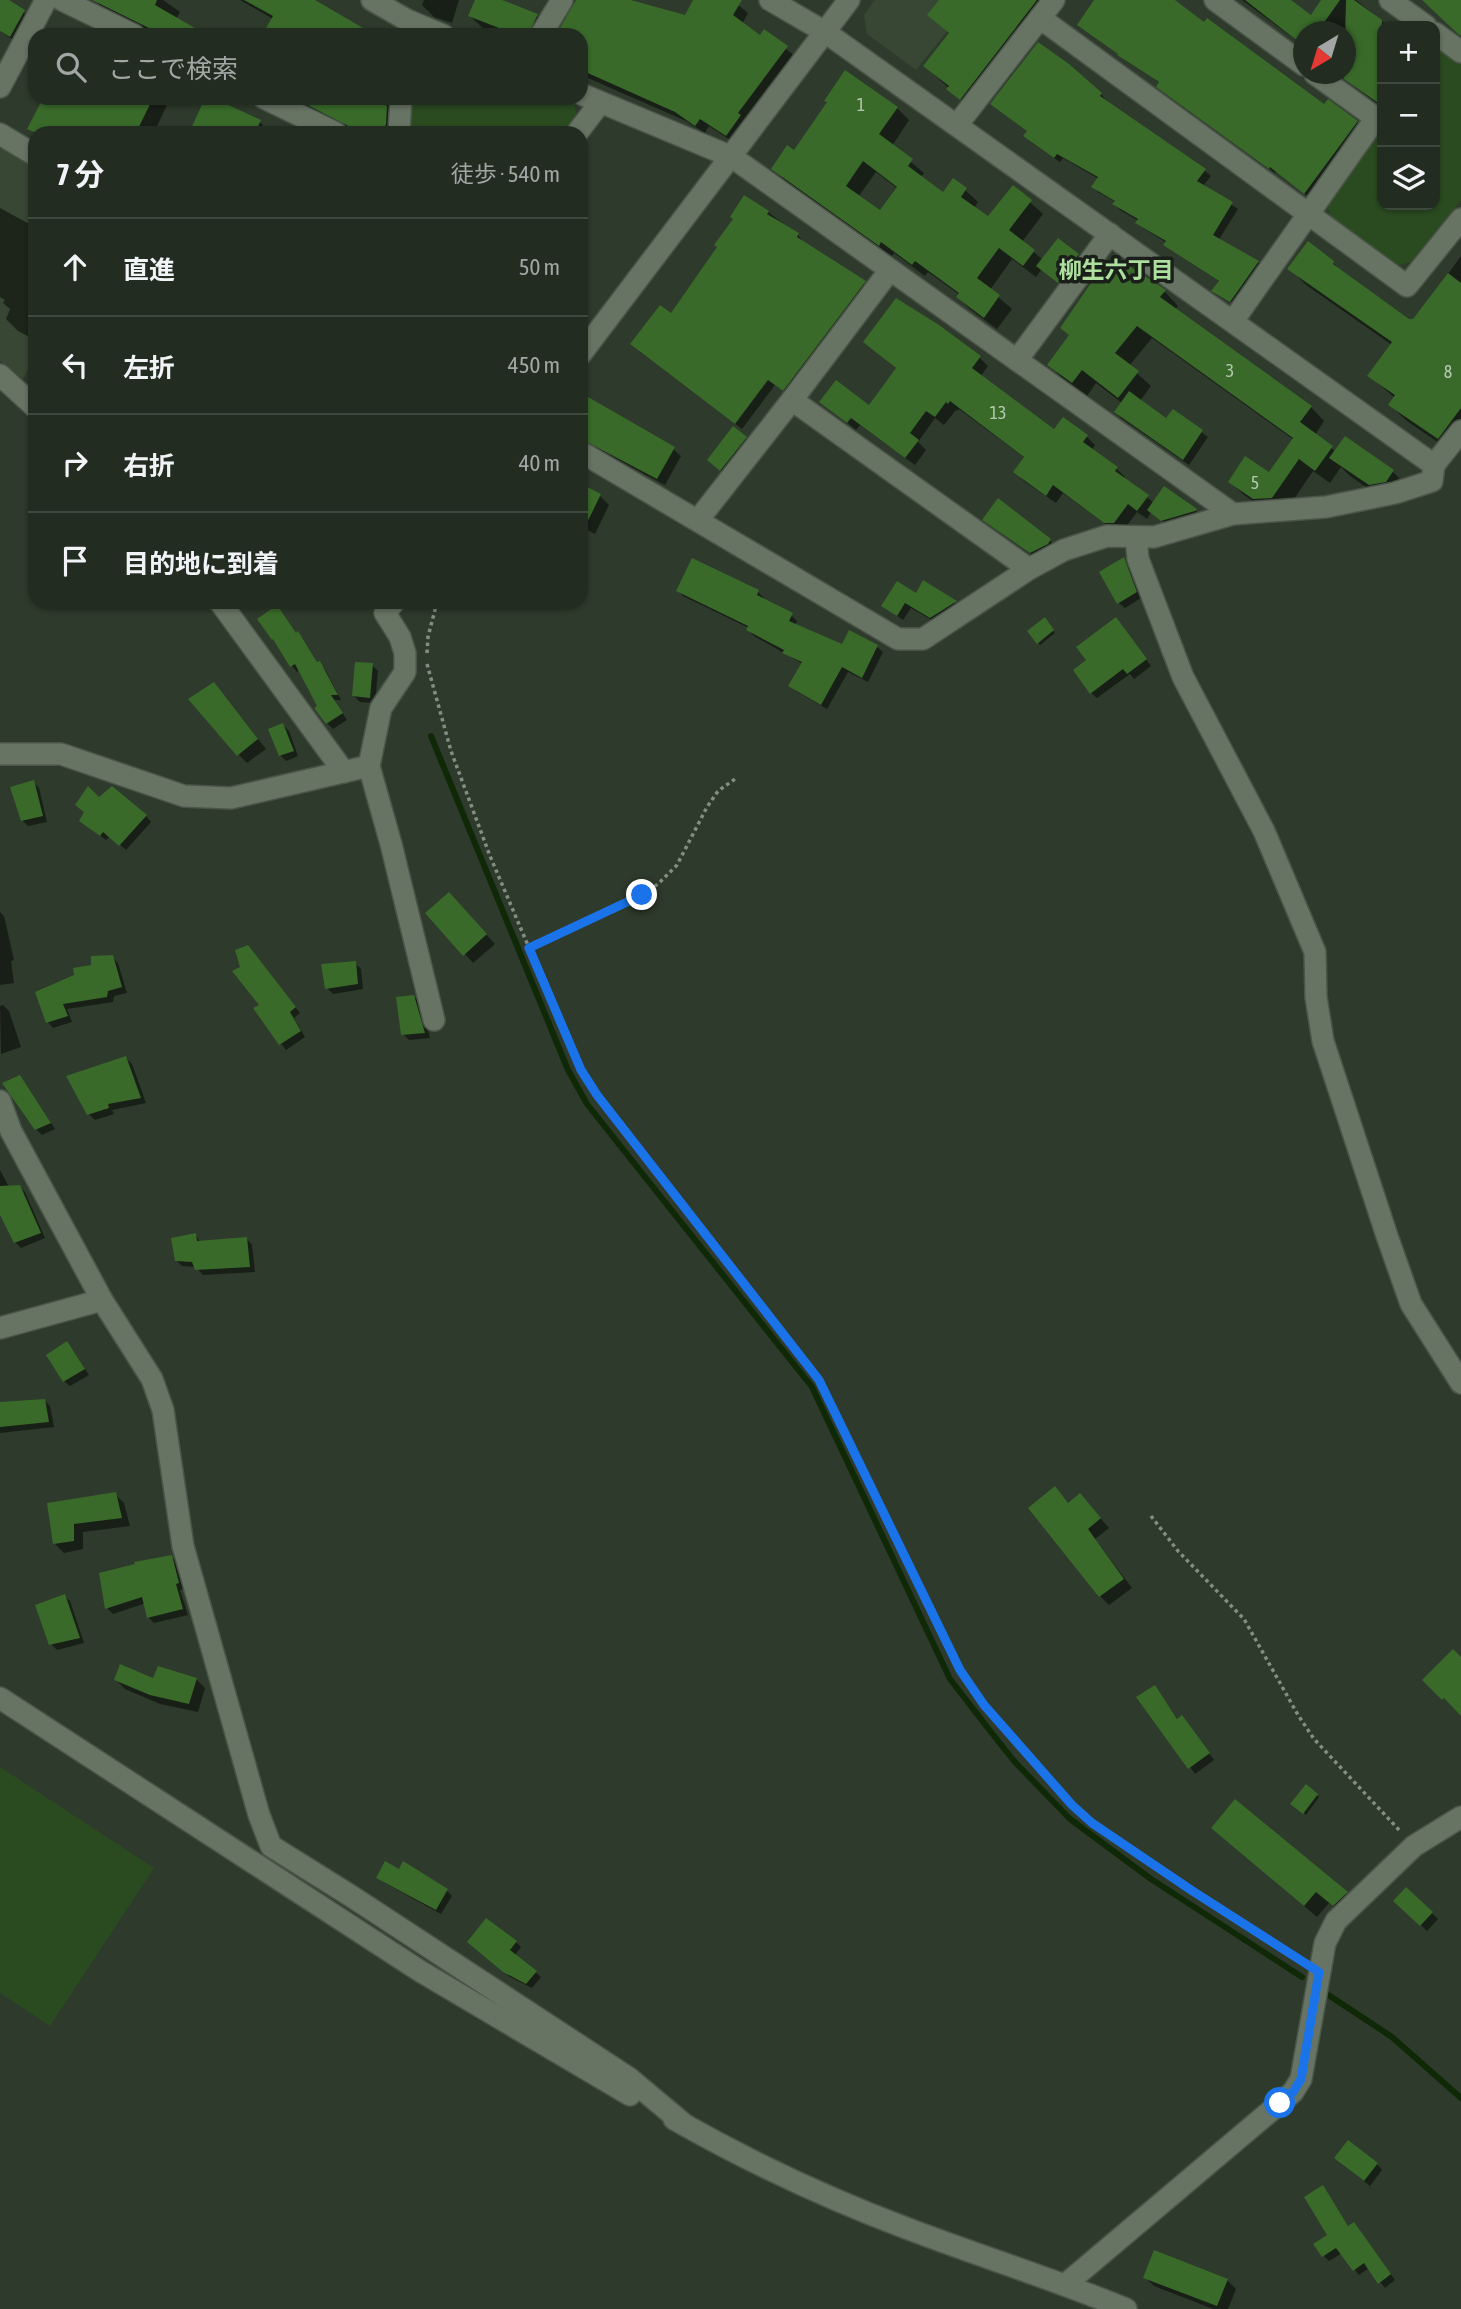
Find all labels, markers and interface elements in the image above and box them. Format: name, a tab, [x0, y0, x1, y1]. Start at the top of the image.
north arrow	[1293, 21, 1356, 84]
map controls	[1377, 21, 1440, 210]
button: +	[1377, 21, 1440, 84]
search box	[28, 28, 588, 105]
icon: search	[52, 48, 90, 86]
text: ここで検索	[108, 54, 238, 84]
button: −	[1377, 84, 1440, 147]
house number: 1	[857, 94, 865, 115]
button: layers	[1377, 147, 1440, 210]
text: 7 分	[56, 157, 104, 191]
text: 徒歩 · 540 m	[451, 161, 560, 187]
icon: ahead	[56, 248, 94, 286]
text: 50 m	[519, 254, 560, 280]
text: 直進	[123, 255, 175, 285]
district label: 柳生六丁目	[1059, 257, 1174, 283]
icon: left	[56, 346, 94, 384]
text: 450 m	[508, 352, 560, 378]
text: 左折	[123, 353, 175, 383]
house number: 3	[1226, 360, 1234, 381]
house number: 8	[1444, 361, 1452, 382]
house number: 13	[990, 402, 1006, 423]
icon: right	[56, 444, 94, 482]
text: 40 m	[519, 450, 560, 476]
text: 右折	[123, 451, 175, 481]
house number: 5	[1251, 472, 1259, 493]
icon: arrive	[56, 542, 94, 580]
text: 目的地に到着	[123, 549, 279, 579]
route end	[626, 879, 657, 910]
route start	[1264, 2087, 1295, 2118]

